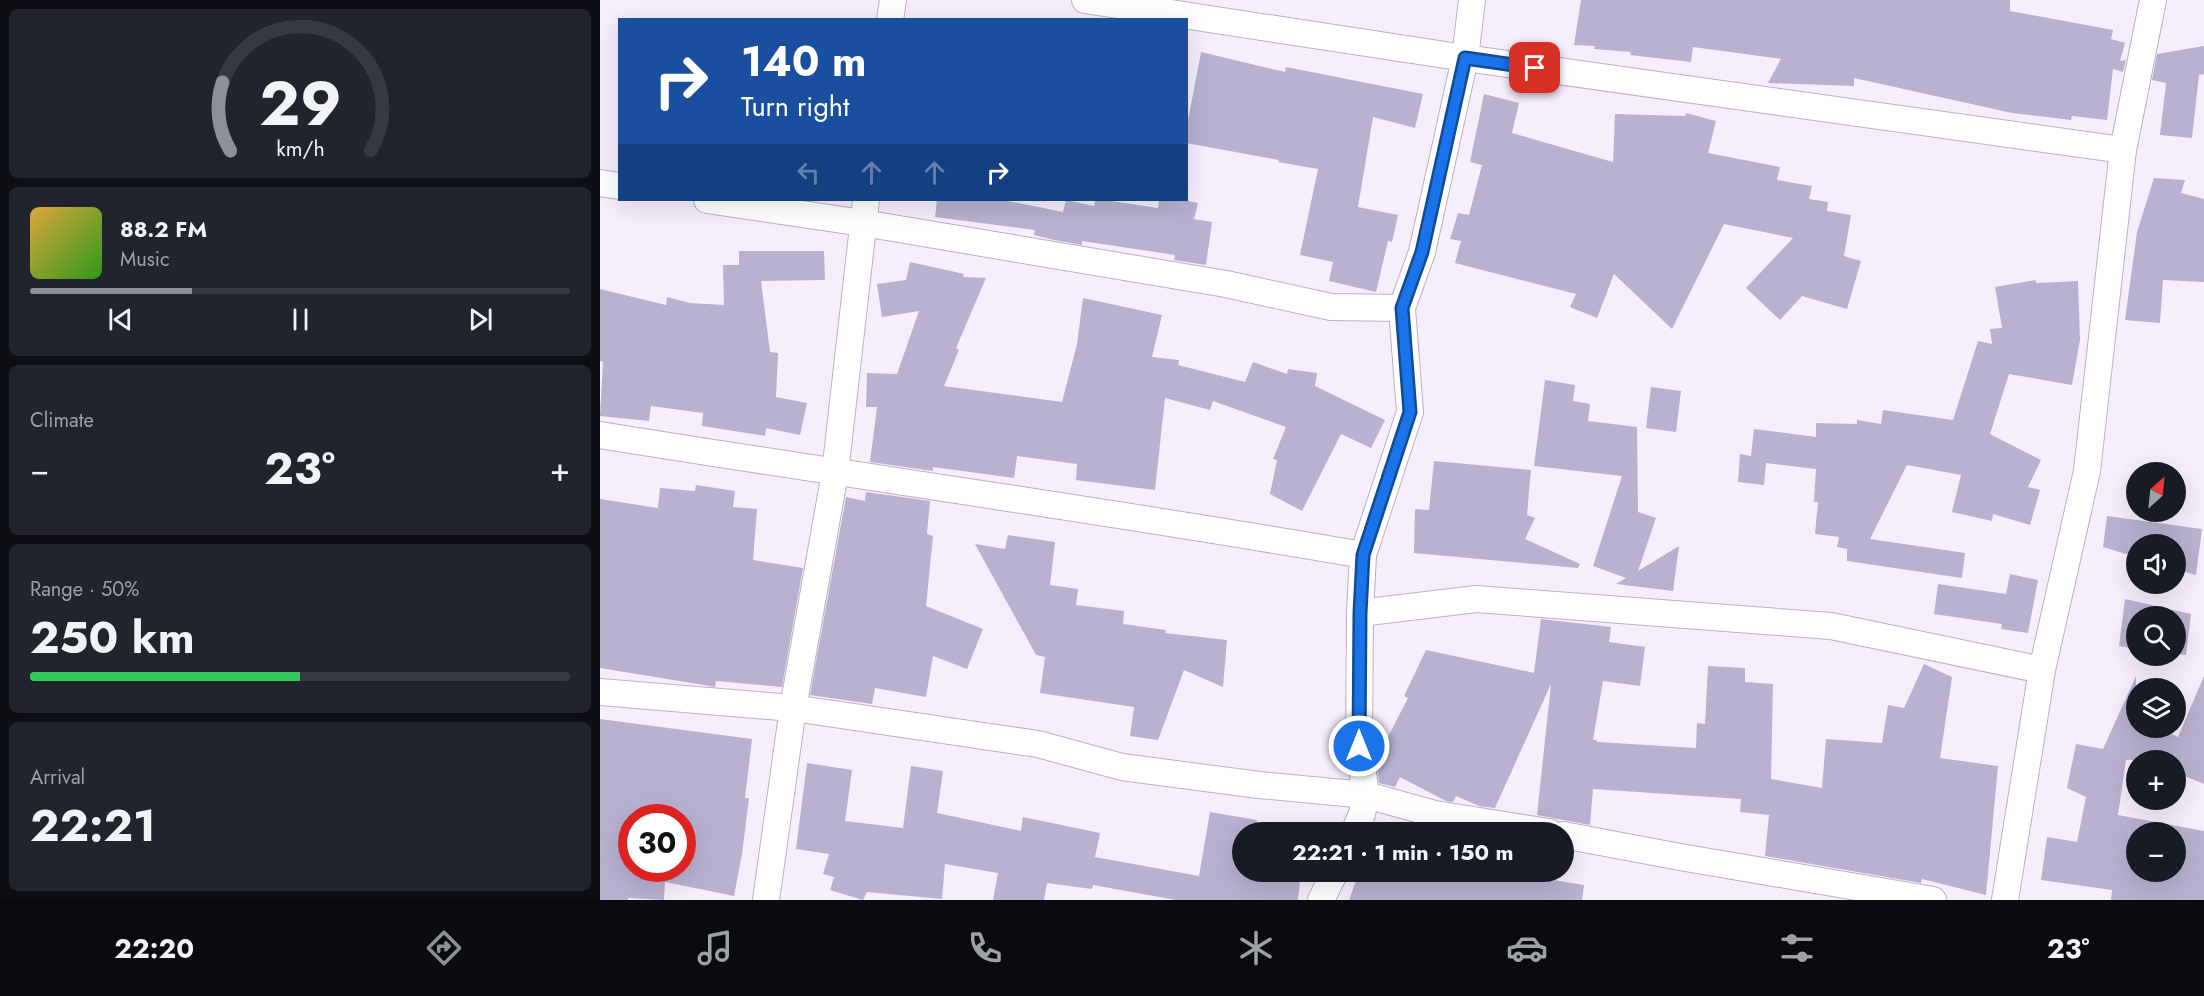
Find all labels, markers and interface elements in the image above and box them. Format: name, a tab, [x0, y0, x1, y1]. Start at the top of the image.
text: 140 m	[741, 31, 867, 92]
icon: right	[642, 42, 720, 120]
pin	[1509, 42, 1560, 93]
icon: arrive	[1518, 51, 1551, 84]
text: 29	[259, 58, 341, 148]
text: Turn right	[741, 87, 849, 126]
text: km/h	[276, 133, 324, 164]
icon: left	[792, 156, 825, 189]
icon: ahead	[855, 156, 888, 189]
icon: ahead	[918, 156, 951, 189]
icon: right	[981, 156, 1014, 189]
text: 88.2 FM	[120, 213, 207, 245]
text: Music	[120, 245, 170, 274]
icon: previous	[104, 303, 137, 336]
icon: pause	[284, 303, 317, 336]
icon: next	[464, 303, 497, 336]
text: Climate	[30, 406, 94, 435]
text: 23°	[264, 436, 335, 501]
text: −	[30, 446, 49, 493]
text: +	[550, 446, 570, 493]
north arrow	[2126, 462, 2186, 522]
map controls	[2126, 462, 2186, 882]
button: sound	[2126, 534, 2186, 594]
text: Range · 50%	[30, 575, 139, 604]
text: 250 km	[30, 605, 195, 670]
button: search	[2126, 606, 2186, 666]
button: layers	[2126, 678, 2186, 738]
position arrow	[1327, 714, 1391, 778]
button: +	[2126, 750, 2186, 810]
text: Arrival	[30, 763, 85, 792]
text: 22:21	[30, 793, 156, 858]
speed limit sign: 30	[618, 804, 696, 882]
button: −	[2126, 822, 2186, 882]
text: 22:21 · 1 min · 150 m	[1292, 836, 1514, 868]
icon: directions	[423, 927, 465, 969]
icon: music	[694, 927, 736, 969]
icon: phone	[964, 927, 1006, 969]
icon: climate	[1235, 927, 1277, 969]
icon: car	[1506, 927, 1548, 969]
icon: filters	[1776, 927, 1818, 969]
text: 22:20	[114, 929, 194, 968]
text: 23°	[2047, 929, 2090, 968]

